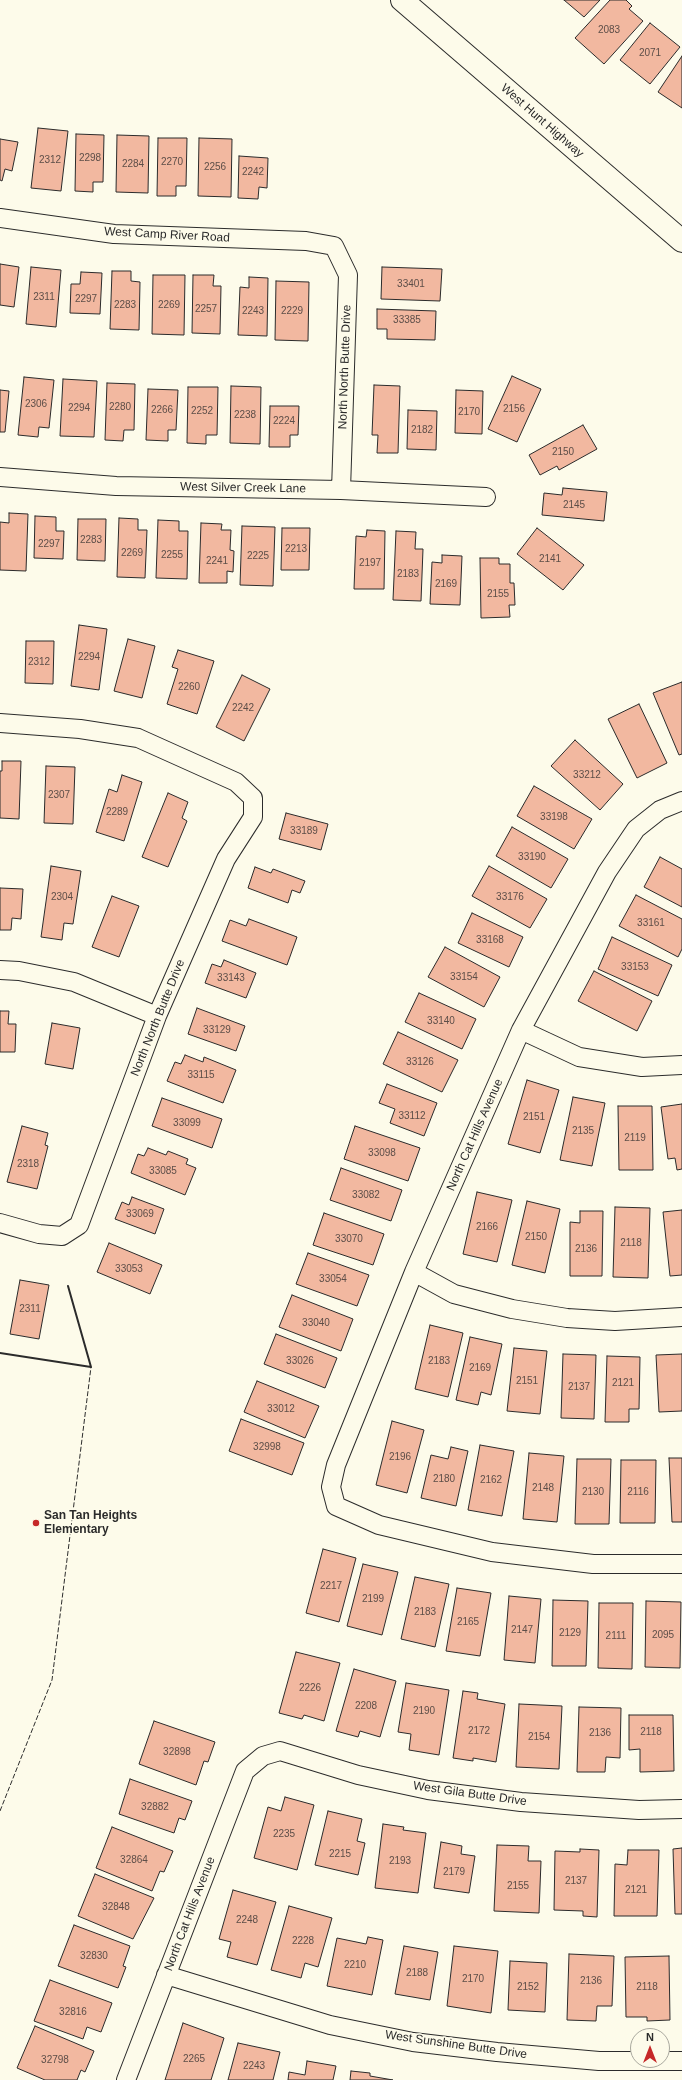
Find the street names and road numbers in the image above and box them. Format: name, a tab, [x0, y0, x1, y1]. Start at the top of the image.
street label: West Hunt Highway	[498, 81, 586, 161]
street label: West Camp River Road	[104, 225, 230, 245]
street label: North North Butte Drive	[336, 304, 354, 430]
street label: West Silver Creek Lane	[180, 480, 306, 496]
street label: North North Butte Drive	[128, 957, 188, 1079]
street label: North Cat Hills Avenue	[444, 1077, 506, 1193]
street label: West Gila Butte Drive	[412, 1779, 528, 1809]
street label: North Cat Hills Avenue	[162, 1855, 218, 1973]
street label: West Sunshine Butte Drive	[384, 2028, 528, 2062]

